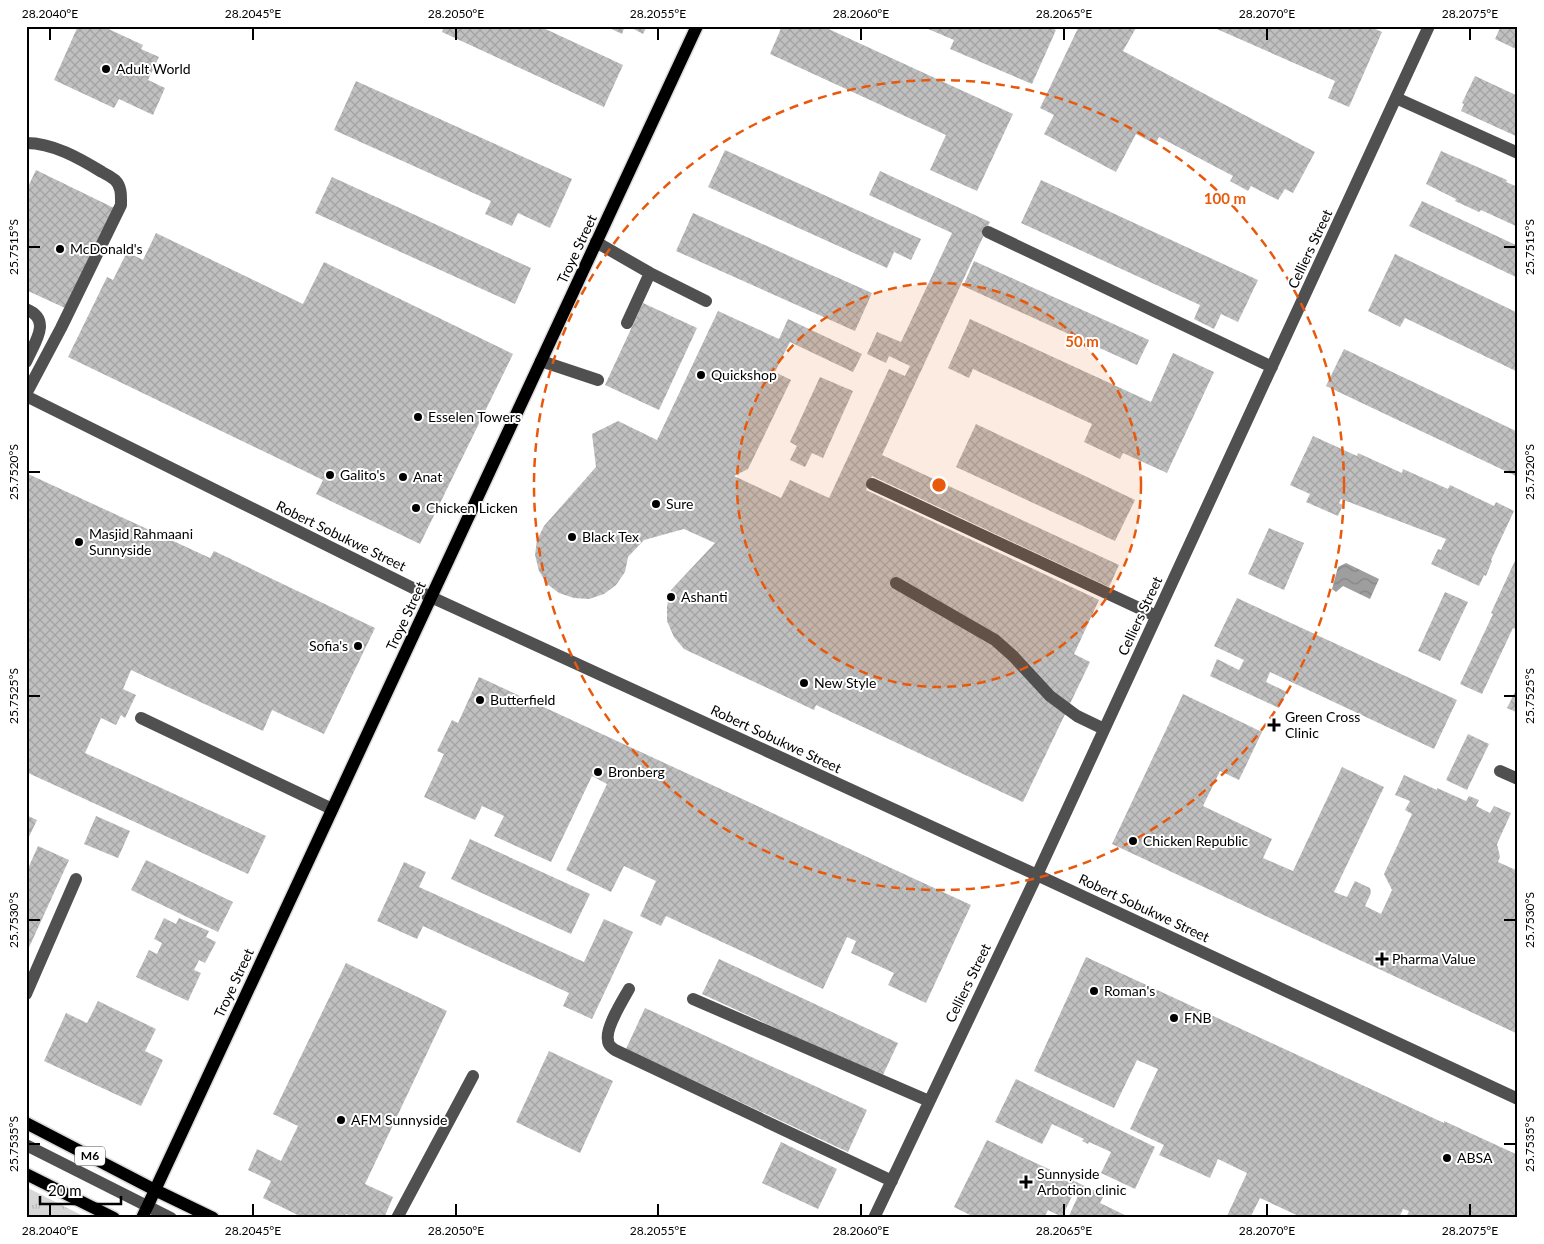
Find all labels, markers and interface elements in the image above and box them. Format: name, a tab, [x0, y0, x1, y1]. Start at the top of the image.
text: 28.2040°E	[22, 6, 78, 21]
text: 28.2045°E	[225, 6, 281, 21]
text: 28.2050°E	[428, 6, 484, 21]
text: 28.2055°E	[630, 6, 686, 21]
text: 28.2060°E	[833, 6, 889, 21]
text: 28.2065°E	[1036, 6, 1092, 21]
text: 28.2070°E	[1239, 6, 1295, 21]
text: 28.2075°E	[1442, 6, 1498, 21]
place label: Adult World	[116, 60, 191, 77]
marker: Adult World	[100, 63, 112, 75]
text: 100 m	[1204, 189, 1246, 207]
street label: Celliers Street	[1284, 206, 1335, 291]
street label: Troye Street	[553, 212, 600, 286]
text: 25.7515°S	[6, 219, 21, 275]
text: 25.7515°S	[1522, 219, 1537, 275]
place label: McDonald's	[70, 240, 143, 257]
marker: McDonald's	[54, 243, 66, 255]
text: 50 m	[1065, 332, 1099, 350]
place label: Quickshop	[711, 366, 777, 383]
marker: Quickshop	[695, 369, 707, 381]
place label: Esselen Towers	[428, 408, 521, 425]
marker: Esselen Towers	[412, 411, 424, 423]
text: 25.7520°S	[6, 444, 21, 500]
text: 25.7520°S	[1522, 444, 1537, 500]
place label: Galito's	[340, 466, 385, 483]
place label: Anat	[413, 468, 442, 485]
marker: Galito's	[324, 469, 336, 481]
marker: Anat	[397, 471, 409, 483]
centre of rings	[930, 476, 948, 494]
place label: Sure	[666, 495, 693, 512]
street label: Robert Sobukwe Street	[274, 497, 409, 574]
marker: Sure	[650, 498, 662, 510]
place label: Chicken Licken	[426, 499, 518, 516]
marker: Chicken Licken	[410, 502, 422, 514]
place label: Masjid Rahmaani Sunnyside	[89, 525, 193, 558]
place label: Black Tex	[582, 528, 639, 545]
marker: Black Tex	[566, 531, 578, 543]
marker: Masjid Rahmaani Sunnyside	[73, 536, 85, 548]
street label: Celliers Street	[1114, 573, 1165, 658]
street label: Troye Street	[382, 579, 429, 653]
place label: Ashanti	[681, 588, 728, 605]
marker: Ashanti	[665, 591, 677, 603]
place label: Sofia's	[309, 637, 348, 654]
marker: Sofia's	[352, 640, 364, 652]
text: 25.7525°S	[6, 668, 21, 724]
text: 25.7525°S	[1522, 668, 1537, 724]
place label: New Style	[814, 674, 876, 691]
marker: New Style	[798, 677, 810, 689]
place label: Butterfield	[490, 691, 555, 708]
marker: Butterfield	[474, 694, 486, 706]
street label: Robert Sobukwe Street	[708, 701, 844, 776]
place label: Green Cross Clinic	[1285, 708, 1360, 741]
marker: Green Cross Clinic	[1267, 718, 1281, 732]
place label: Bronberg	[608, 763, 665, 780]
marker: Bronberg	[592, 766, 604, 778]
place label: Chicken Republic	[1143, 832, 1249, 849]
marker: Chicken Republic	[1127, 835, 1139, 847]
street label: Robert Sobukwe Street	[1076, 870, 1212, 945]
text: 25.7530°S	[6, 892, 21, 948]
text: 25.7530°S	[1522, 892, 1537, 948]
street label: Celliers Street	[941, 941, 994, 1025]
street label: Troye Street	[210, 946, 257, 1020]
place label: Pharma Value	[1392, 950, 1476, 967]
marker: Pharma Value	[1376, 953, 1388, 965]
place label: Roman's	[1104, 982, 1155, 999]
marker: Roman's	[1088, 985, 1100, 997]
place label: FNB	[1184, 1009, 1212, 1026]
marker: FNB	[1168, 1012, 1180, 1024]
place label: AFM Sunnyside	[351, 1111, 447, 1128]
marker: AFM Sunnyside	[335, 1114, 347, 1126]
text: 25.7535°S	[6, 1116, 21, 1172]
text: 25.7535°S	[1522, 1116, 1537, 1172]
road number: M6	[75, 1146, 105, 1166]
place label: ABSA	[1457, 1149, 1493, 1166]
marker: ABSA	[1441, 1152, 1453, 1164]
place label: Sunnyside Arbotion clinic	[1037, 1165, 1127, 1198]
scale bar	[40, 1174, 121, 1206]
marker: Sunnyside Arbotion clinic	[1019, 1175, 1033, 1189]
text: 20 m	[48, 1181, 82, 1199]
text: 28.2040°E	[22, 1223, 78, 1238]
text: 28.2045°E	[225, 1223, 281, 1238]
text: 28.2050°E	[428, 1223, 484, 1238]
text: 28.2055°E	[630, 1223, 686, 1238]
text: 28.2060°E	[833, 1223, 889, 1238]
text: 28.2065°E	[1036, 1223, 1092, 1238]
text: 28.2070°E	[1239, 1223, 1295, 1238]
text: 28.2075°E	[1442, 1223, 1498, 1238]

